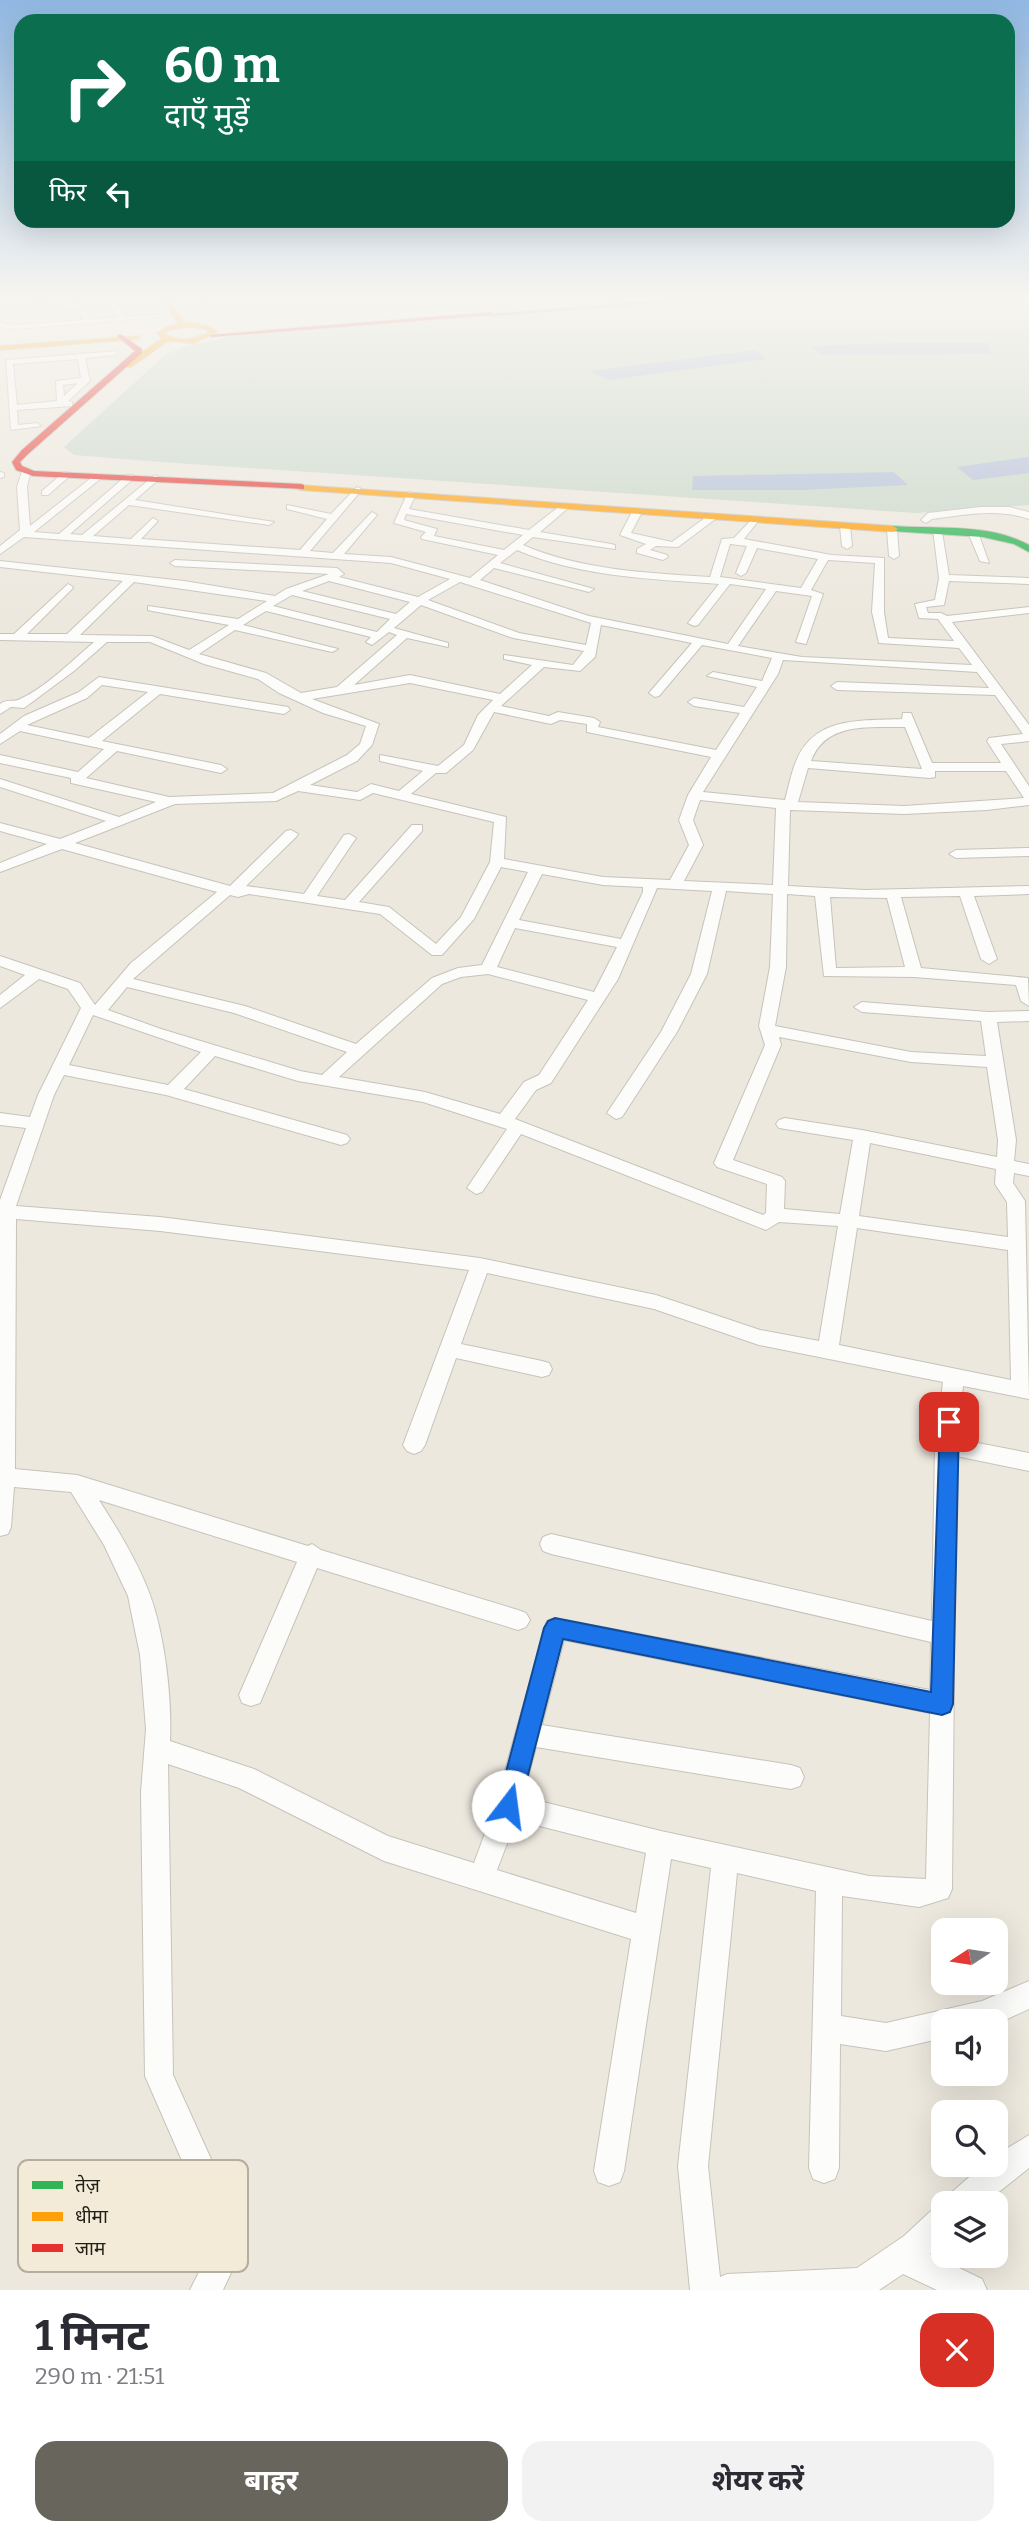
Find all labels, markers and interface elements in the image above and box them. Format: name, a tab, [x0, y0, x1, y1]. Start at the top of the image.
text: 60 m	[164, 36, 280, 95]
icon: right	[49, 42, 140, 133]
text: दाएँ मुड़ें	[164, 96, 250, 134]
icon: left	[100, 175, 138, 213]
text: फिर	[49, 177, 86, 208]
pin	[919, 1392, 979, 1452]
icon: arrive	[930, 1403, 968, 1441]
position arrow	[471, 1769, 545, 1843]
north arrow	[931, 1918, 1008, 1995]
map controls	[931, 1918, 1008, 2268]
button: sound	[931, 2009, 1008, 2086]
button: search	[931, 2100, 1008, 2177]
legend	[18, 2160, 248, 2272]
text: तेज़	[75, 2174, 101, 2197]
button: layers	[931, 2191, 1008, 2268]
text: धीमा	[75, 2205, 109, 2228]
text: जाम	[75, 2237, 106, 2260]
text: 1 मिनट	[35, 2311, 149, 2361]
button: close	[920, 2313, 994, 2387]
text: 290 m · 21:51	[35, 2362, 164, 2390]
button: बाहर	[35, 2441, 508, 2521]
button: शेयर करें	[522, 2441, 994, 2521]

